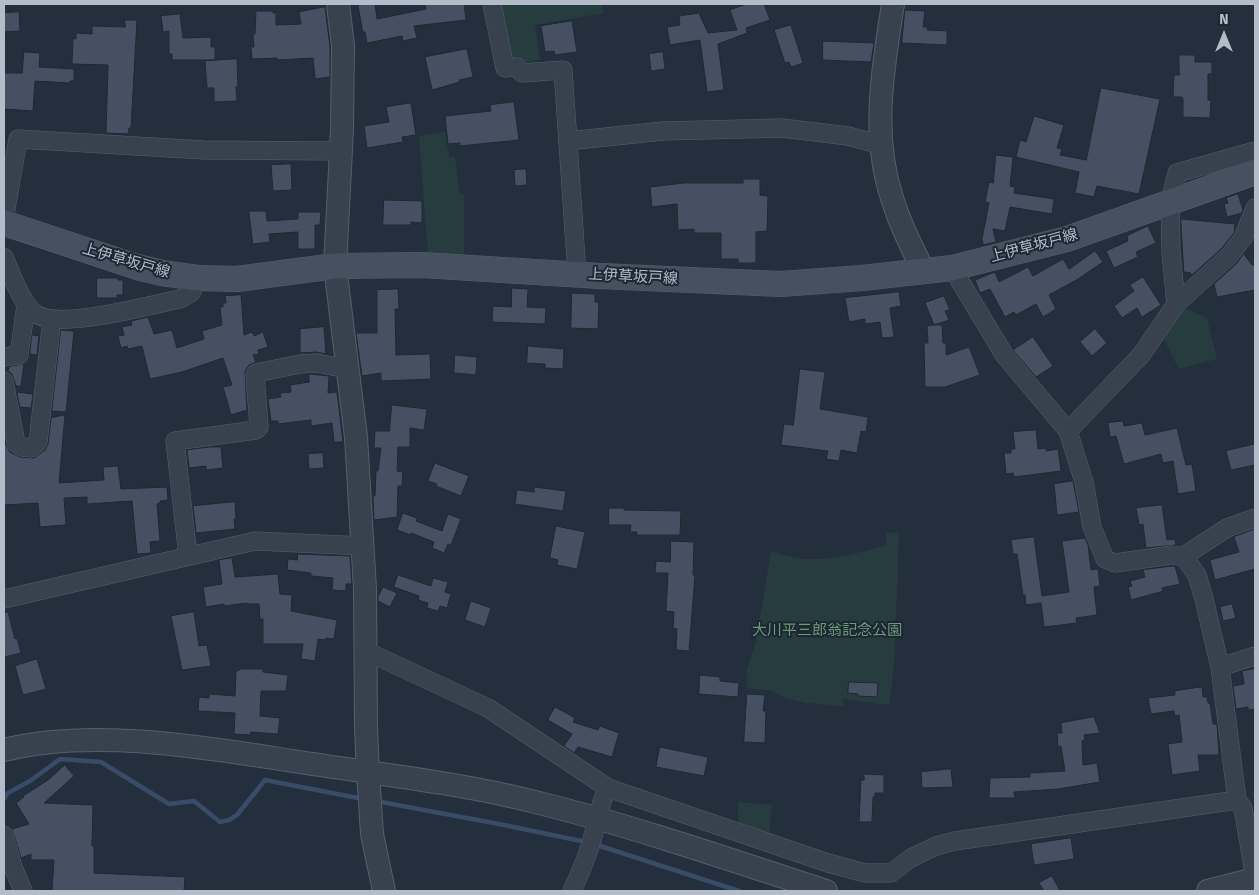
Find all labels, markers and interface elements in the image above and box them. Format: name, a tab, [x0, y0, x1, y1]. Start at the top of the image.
north arrow	[1199, 10, 1249, 60]
text: N	[1219, 11, 1229, 28]
street label: 上伊草坂戸線	[988, 226, 1080, 266]
street label: 上伊草坂戸線	[80, 240, 172, 282]
street label: 上伊草坂戸線	[588, 266, 678, 288]
park label: 大川平三郎翁記念公園	[752, 622, 902, 640]

